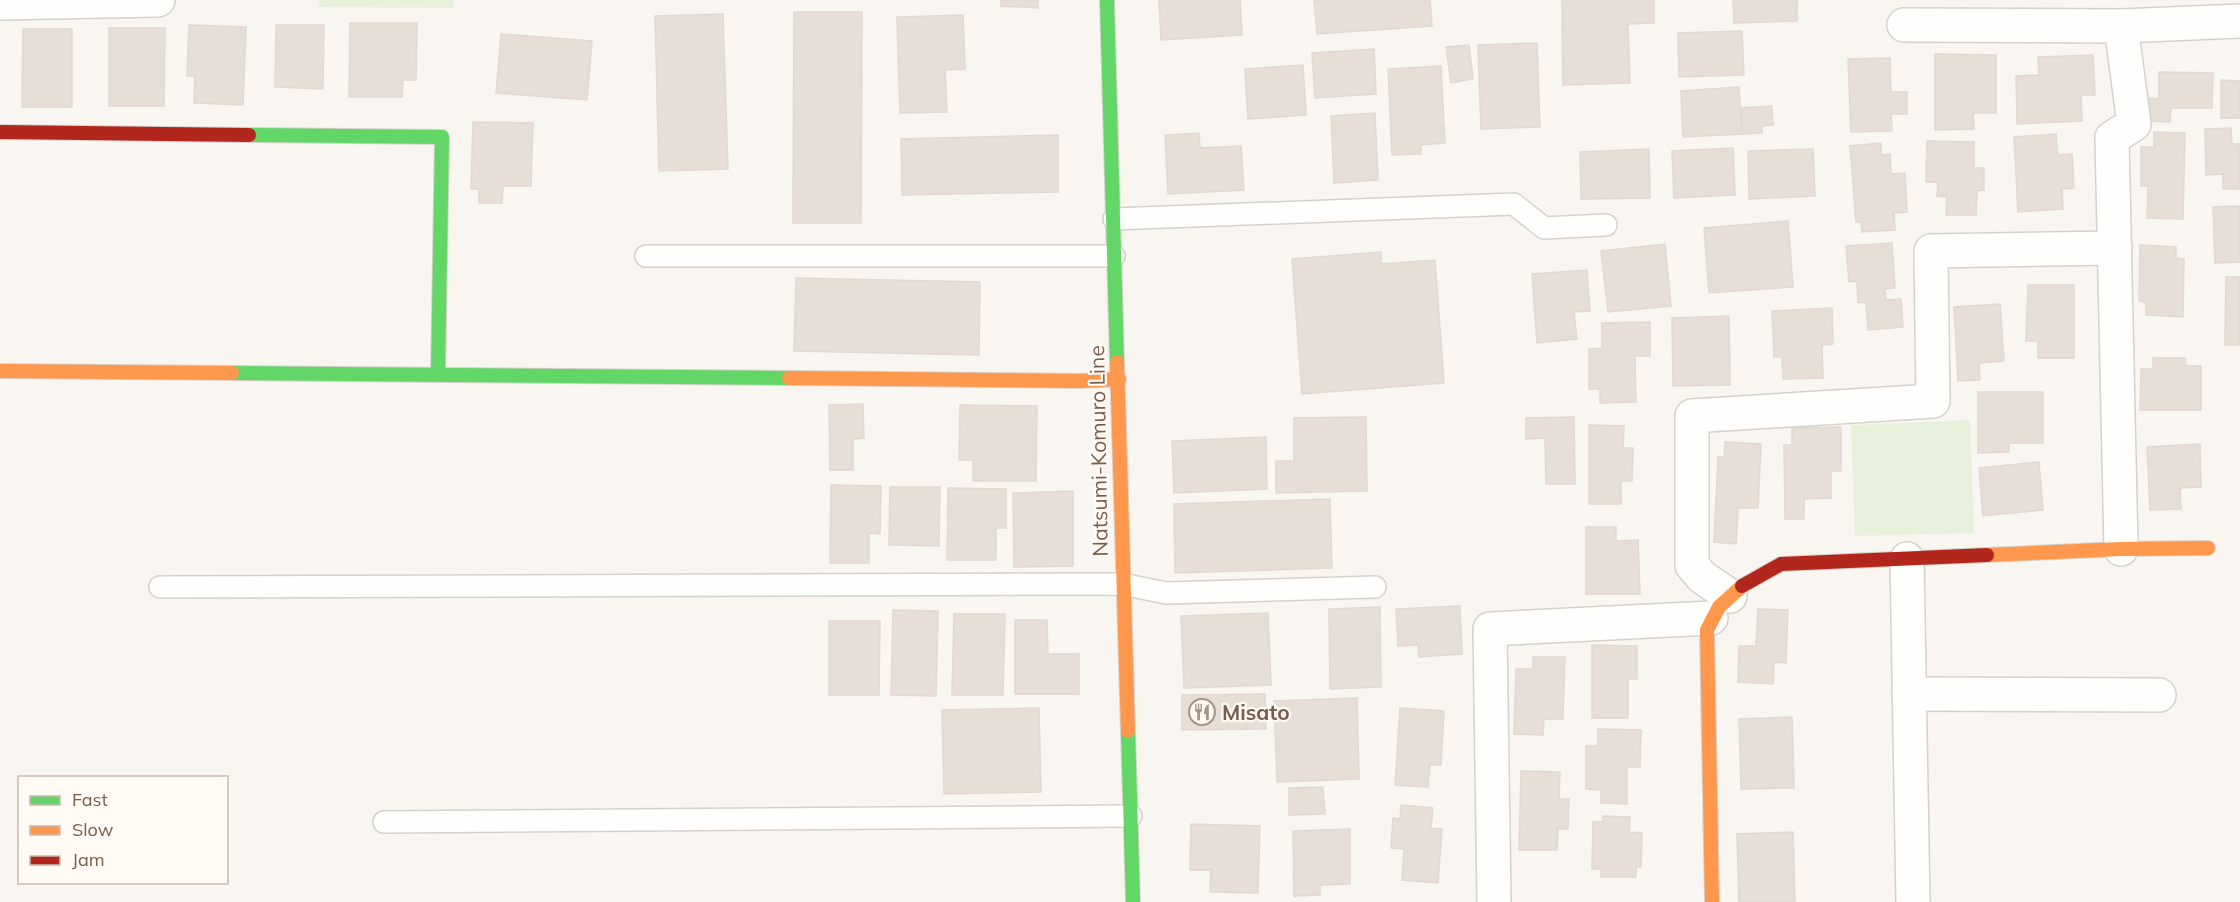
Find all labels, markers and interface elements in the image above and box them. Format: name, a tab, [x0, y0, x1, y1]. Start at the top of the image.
street label: Natsumi-Komuro Line	[1083, 345, 1113, 557]
restaurant icon: Misato	[1187, 697, 1217, 727]
place label: Misato	[1222, 699, 1290, 725]
legend	[18, 776, 228, 884]
text: Fast	[72, 788, 108, 811]
text: Slow	[72, 818, 114, 841]
text: Jam	[72, 848, 105, 871]

